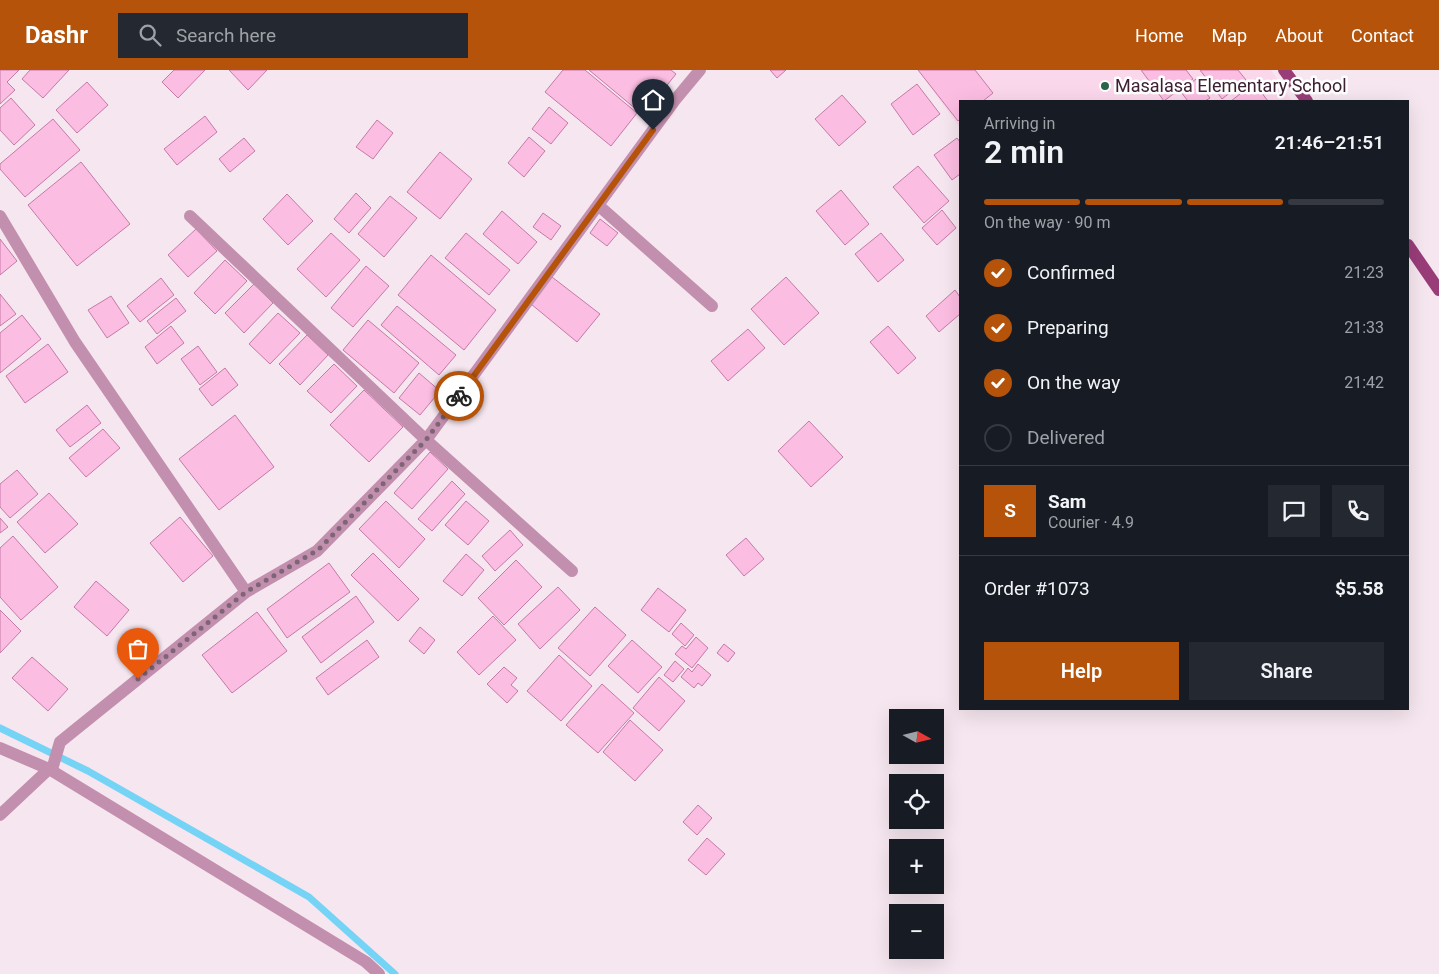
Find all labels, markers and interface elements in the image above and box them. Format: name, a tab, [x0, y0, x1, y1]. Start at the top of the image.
search box	[118, 13, 468, 58]
text: Dashr	[25, 21, 88, 49]
icon: search	[136, 21, 164, 49]
text: Search here	[176, 24, 276, 47]
text: Home	[1135, 25, 1184, 46]
text: Map	[1212, 25, 1247, 46]
text: About	[1275, 25, 1323, 46]
text: Contact	[1351, 25, 1414, 46]
place label: Masalasa Elementary School	[1115, 75, 1347, 96]
pin	[632, 79, 674, 130]
marker: Masalasa Elementary School	[1099, 80, 1111, 92]
icon: home	[639, 86, 667, 114]
text: Arriving in	[984, 114, 1055, 133]
text: 21:46–21:51	[1275, 131, 1384, 154]
text: 2 min	[984, 133, 1064, 171]
text: On the way · 90 m	[984, 213, 1111, 232]
icon: check	[984, 259, 1012, 287]
text: Confirmed	[1027, 261, 1115, 284]
text: 21:23	[1344, 263, 1384, 282]
icon: check	[984, 314, 1012, 342]
text: Preparing	[1027, 316, 1109, 339]
text: 21:33	[1344, 318, 1384, 337]
icon: check	[984, 369, 1012, 397]
courier	[434, 371, 484, 421]
text: On the way	[1027, 371, 1120, 394]
text: 21:42	[1344, 373, 1384, 392]
icon: bike	[445, 382, 473, 410]
text: Delivered	[1027, 426, 1105, 449]
button: chat	[1268, 485, 1320, 537]
button: phone	[1332, 485, 1384, 537]
text: Sam	[1048, 490, 1086, 513]
text: S	[1004, 499, 1016, 522]
text: Courier · 4.9	[1048, 513, 1134, 532]
text: Order #1073	[984, 577, 1090, 600]
text: $5.58	[1335, 577, 1384, 600]
pin	[117, 628, 159, 679]
icon: bag	[124, 635, 152, 663]
button: Help	[984, 642, 1179, 700]
button: Share	[1189, 642, 1384, 700]
north arrow	[889, 709, 944, 764]
map controls	[889, 709, 944, 959]
button: locate	[889, 774, 944, 829]
button: +	[889, 839, 944, 894]
button: −	[889, 904, 944, 959]

